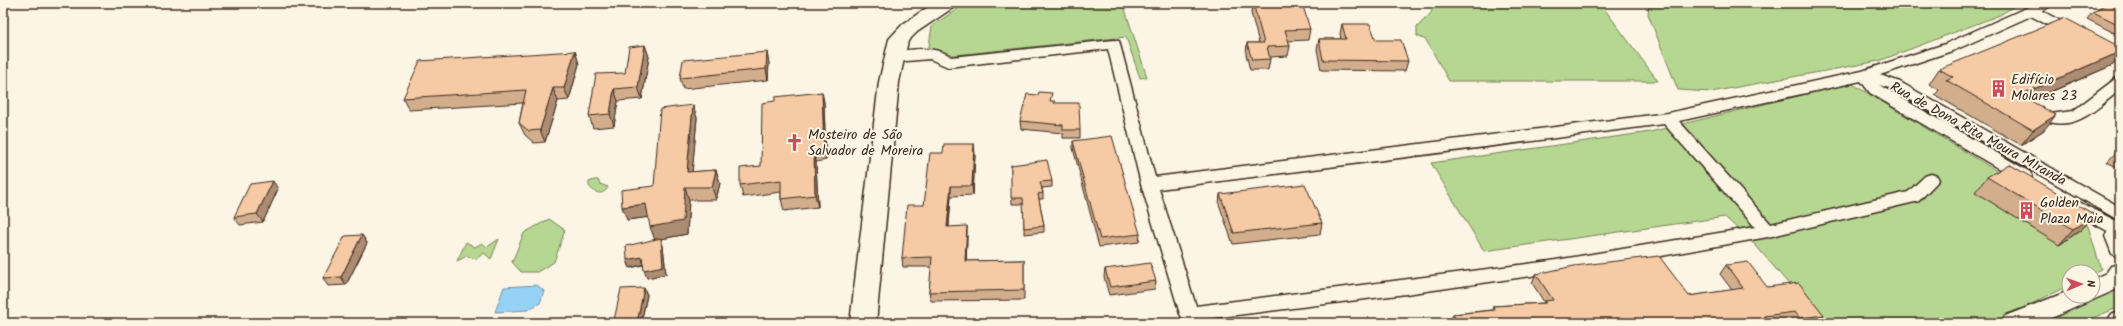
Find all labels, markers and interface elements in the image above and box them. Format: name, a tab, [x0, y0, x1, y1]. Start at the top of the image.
place label: Edifício Molares 23	[2011, 69, 2077, 107]
street label: Rua de Dona Rita Moura MIranda	[1886, 76, 2070, 192]
building icon: Edifício Molares 23	[1988, 78, 2008, 98]
place label: Mosteiro de São Salvador de Moreira	[808, 124, 923, 162]
church icon: Mosteiro de São Salvador de Moreira	[785, 133, 805, 153]
place label: Golden Plaza Maia	[2040, 192, 2103, 230]
building icon: Golden Plaza Maia	[2017, 201, 2037, 221]
north arrow	[2061, 264, 2101, 304]
text: N	[2081, 280, 2099, 288]

